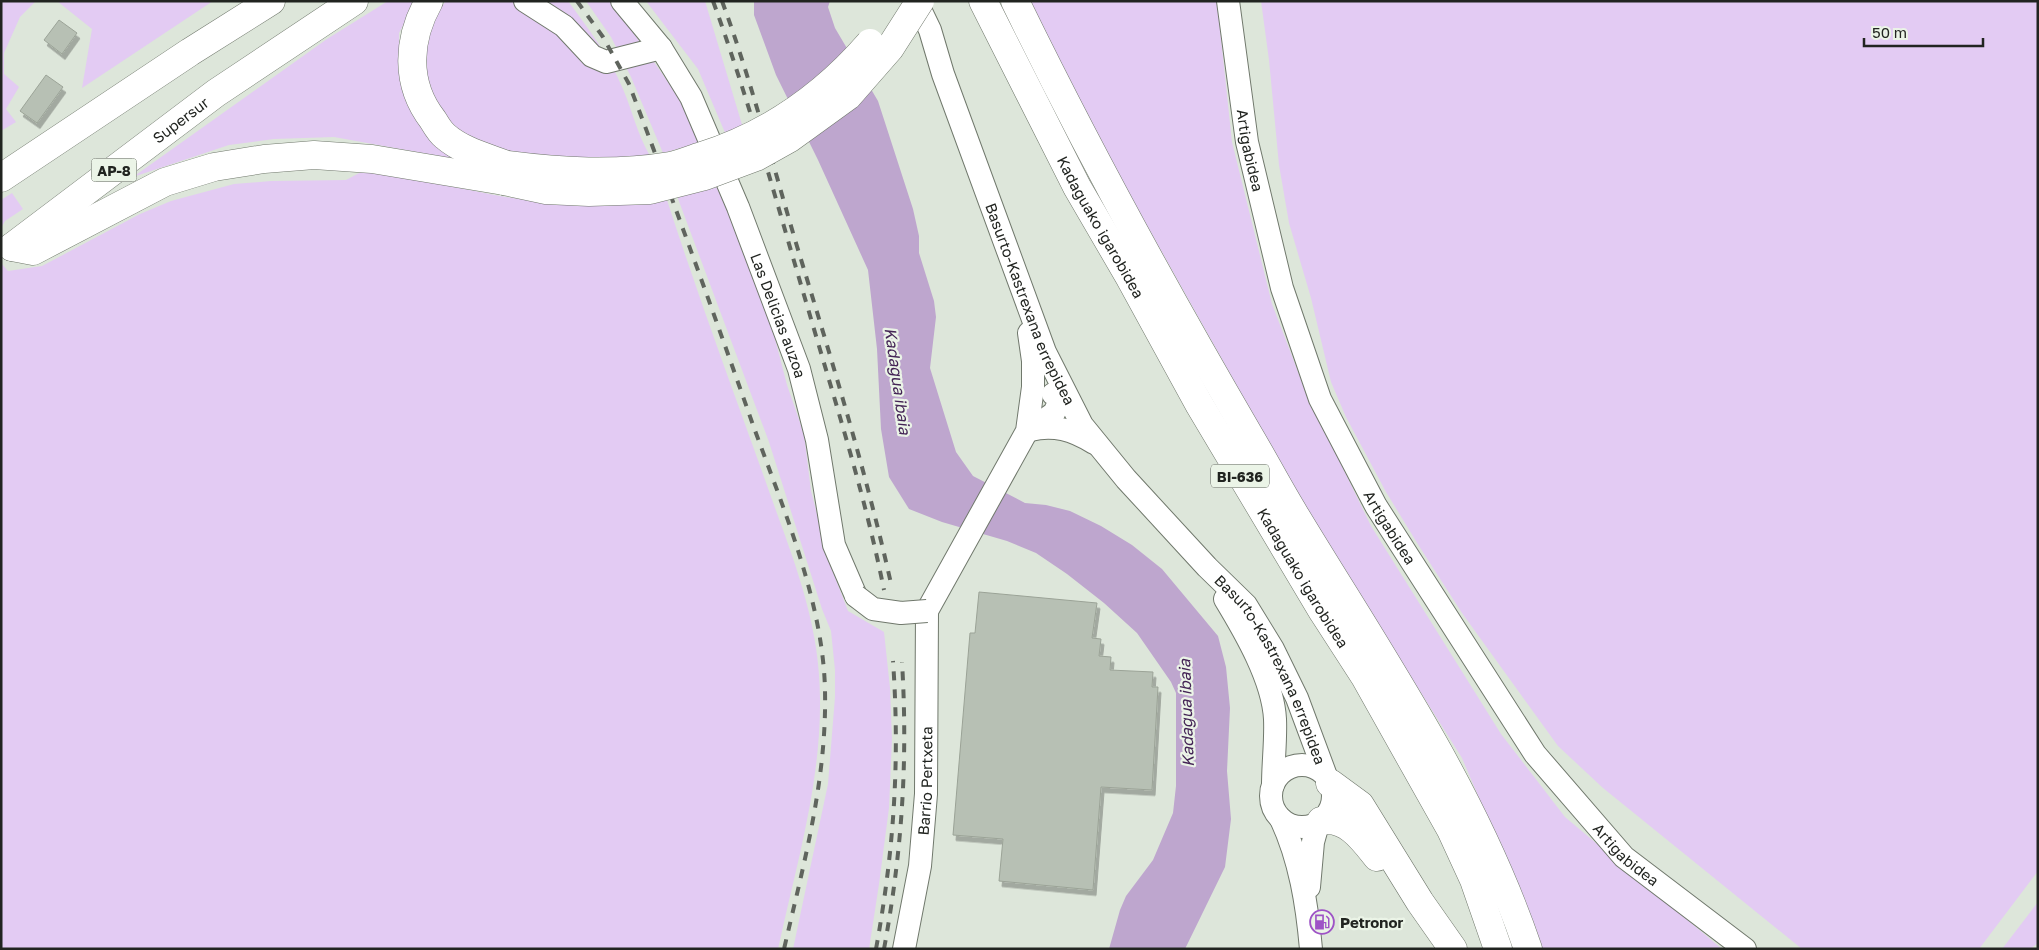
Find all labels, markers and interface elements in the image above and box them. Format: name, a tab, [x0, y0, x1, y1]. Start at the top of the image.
scale bar	[1864, 15, 1983, 47]
text: 50 m	[1872, 23, 1907, 41]
street label: Supersur	[149, 93, 212, 147]
street label: Artigabidea	[1234, 108, 1268, 193]
street label: Kadaguako igarobidea	[1054, 153, 1148, 301]
road number: AP-8	[92, 158, 136, 182]
street label: Basurto-Kastrexana errepidea	[982, 200, 1079, 408]
street label: Las Delicias auzoa	[747, 250, 810, 380]
water label: Kadagua ibaia	[881, 326, 916, 437]
road number: BI-636	[1211, 464, 1269, 488]
street label: Artigabidea	[1360, 487, 1420, 568]
street label: Kadaguako igarobidea	[1254, 505, 1353, 651]
street label: Basurto-Kastrexana errepidea	[1211, 571, 1330, 767]
water label: Kadagua ibaia	[1174, 658, 1198, 767]
street label: Barrio Pertxeta	[914, 726, 935, 836]
street label: Artigabidea	[1590, 819, 1663, 889]
fuel station icon: Petronor	[1309, 909, 1335, 935]
place label: Petronor	[1340, 913, 1403, 931]

